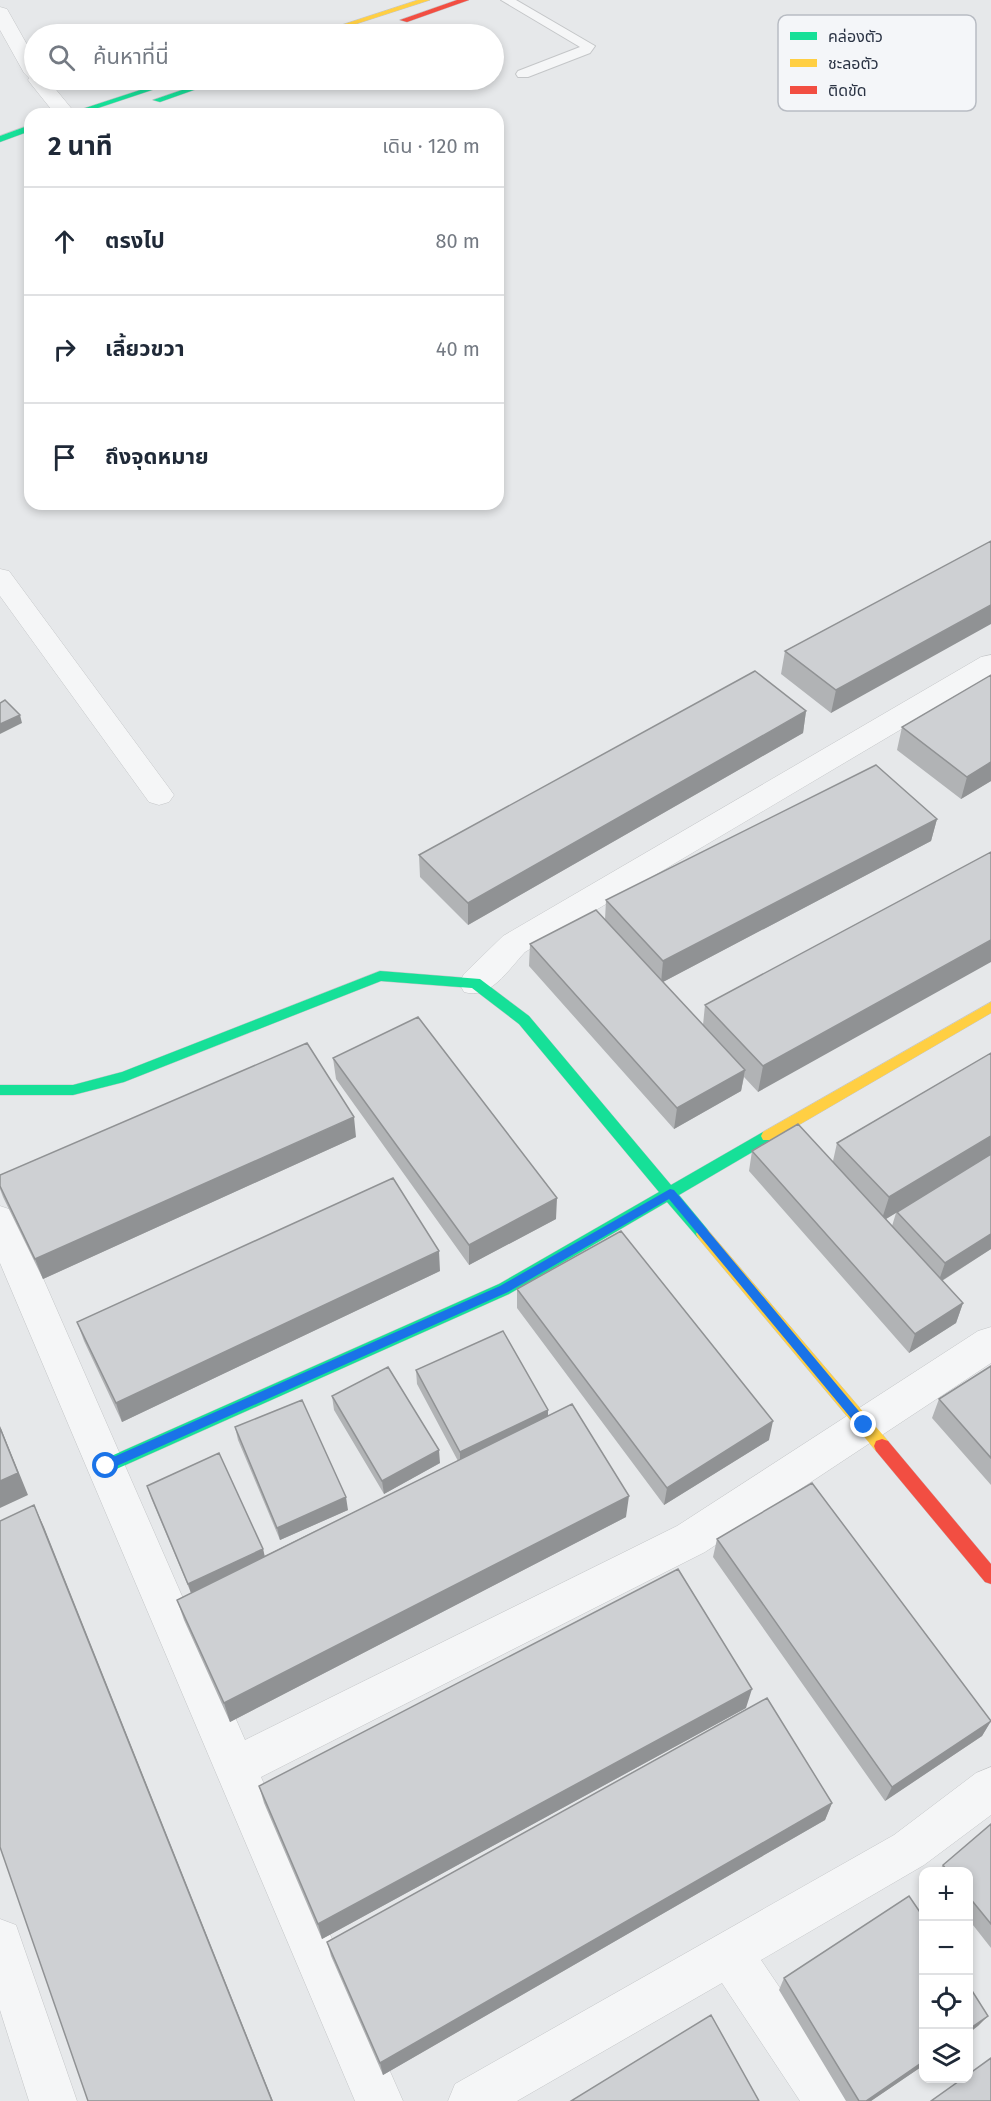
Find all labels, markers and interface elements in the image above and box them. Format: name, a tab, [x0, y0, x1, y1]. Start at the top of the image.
legend	[778, 15, 976, 111]
search box	[24, 24, 504, 90]
text: คล่องตัว	[828, 27, 883, 46]
icon: search	[45, 41, 78, 74]
text: ค้นหาที่นี่	[93, 43, 169, 70]
text: ชะลอตัว	[828, 54, 879, 73]
text: ติดขัด	[828, 81, 867, 100]
text: 2 นาที	[48, 131, 112, 162]
text: เดิน · 120 m	[382, 134, 480, 158]
icon: ahead	[48, 225, 81, 258]
text: ตรงไป	[105, 227, 165, 254]
text: 80 m	[435, 229, 480, 253]
icon: right	[48, 333, 81, 366]
text: เลี้ยวขวา	[105, 335, 185, 362]
text: 40 m	[436, 337, 480, 361]
icon: arrive	[48, 441, 81, 474]
text: ถึงจุดหมาย	[105, 443, 209, 470]
route end	[850, 1411, 876, 1437]
route start	[92, 1452, 118, 1478]
map controls	[919, 1867, 973, 2083]
button: +	[919, 1867, 973, 1921]
button: −	[919, 1921, 973, 1975]
button: locate	[919, 1975, 973, 2029]
button: layers	[919, 2029, 973, 2083]

